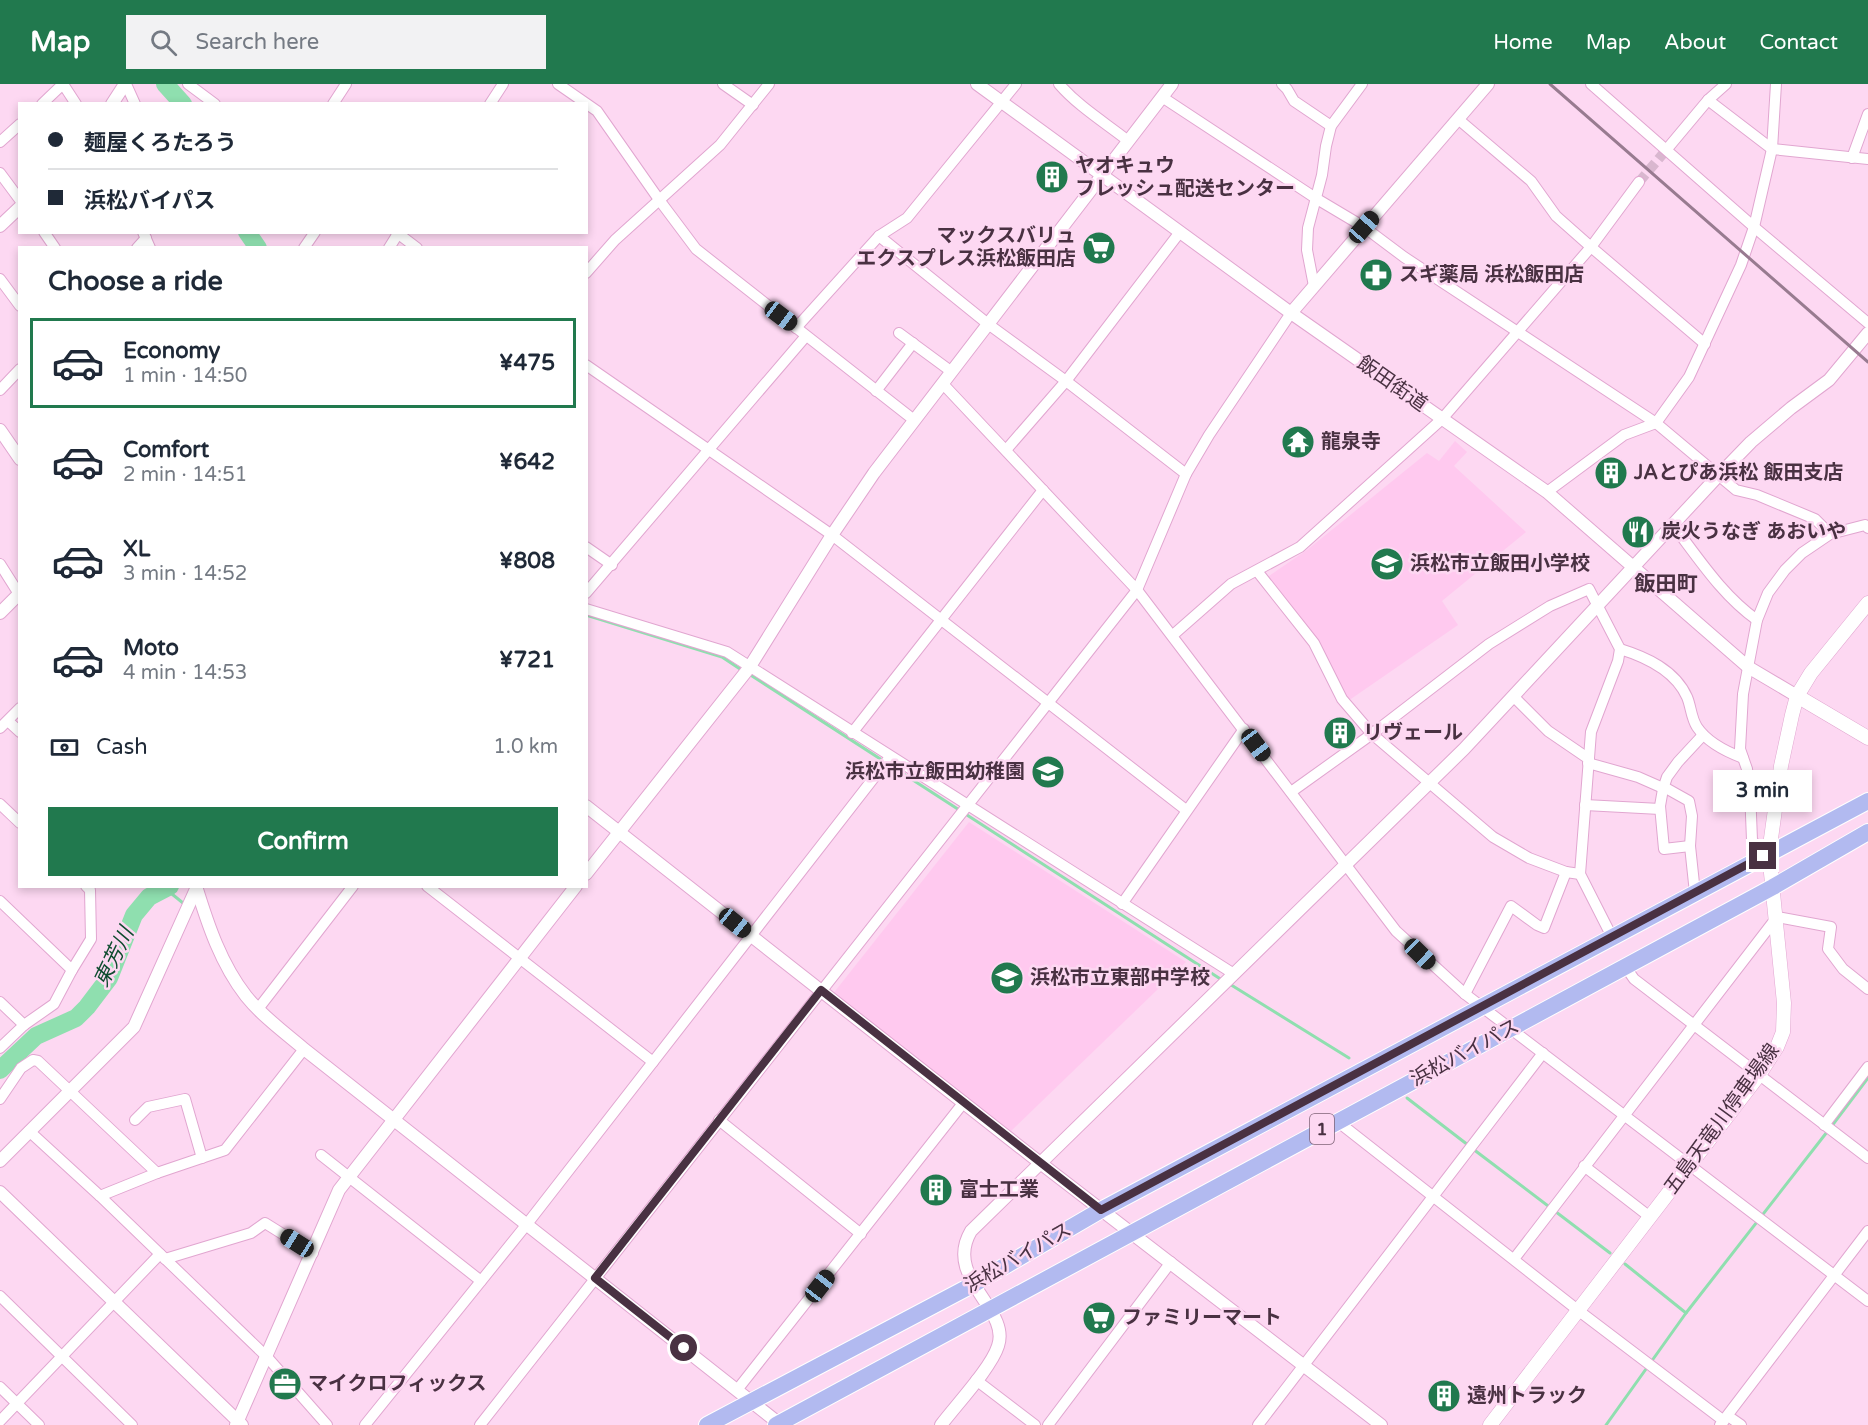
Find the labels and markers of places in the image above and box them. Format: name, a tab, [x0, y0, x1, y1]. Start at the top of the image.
place label: ヤオキュウ フレッシュ配送センター	[1075, 154, 1295, 201]
building icon: ヤオキュウ フレッシュ配送センター	[1034, 159, 1070, 195]
place label: マックスバリュ エクスプレス浜松飯田店	[857, 224, 1076, 271]
supermarket icon: マックスバリュ エクスプレス浜松飯田店	[1081, 230, 1117, 266]
pharmacy icon: スギ薬局 浜松飯田店	[1358, 257, 1394, 293]
place label: スギ薬局 浜松飯田店	[1399, 263, 1584, 287]
temple icon: 龍泉寺	[1280, 424, 1316, 460]
place label: 龍泉寺	[1321, 430, 1381, 454]
building icon: JAとぴあ浜松 飯田支店	[1593, 455, 1629, 491]
place label: JAとぴあ浜松 飯田支店	[1633, 461, 1843, 485]
restaurant icon: 炭火うなぎ あおいや	[1620, 514, 1656, 550]
place label: 炭火うなぎ あおいや	[1661, 520, 1846, 544]
school or university icon: 浜松市立飯田小学校	[1369, 546, 1405, 582]
place label: 浜松市立飯田小学校	[1410, 552, 1590, 576]
building icon: リヴェール	[1322, 715, 1358, 751]
place label: リヴェール	[1363, 721, 1463, 745]
school or university icon: 浜松市立飯田幼稚園	[1030, 754, 1066, 790]
place label: 浜松市立飯田幼稚園	[845, 760, 1025, 784]
school or university icon: 浜松市立東部中学校	[989, 960, 1025, 996]
place label: 浜松市立東部中学校	[1030, 966, 1210, 990]
building icon: 富士工業	[918, 1172, 954, 1208]
place label: 富士工業	[959, 1178, 1039, 1202]
supermarket icon: ファミリーマート	[1081, 1300, 1117, 1336]
place label: ファミリーマート	[1122, 1306, 1282, 1330]
office icon: マイクロフィックス	[267, 1366, 303, 1402]
place label: マイクロフィックス	[308, 1372, 487, 1396]
building icon: 遠州トラック	[1426, 1378, 1462, 1414]
place label: 遠州トラック	[1467, 1384, 1587, 1408]

